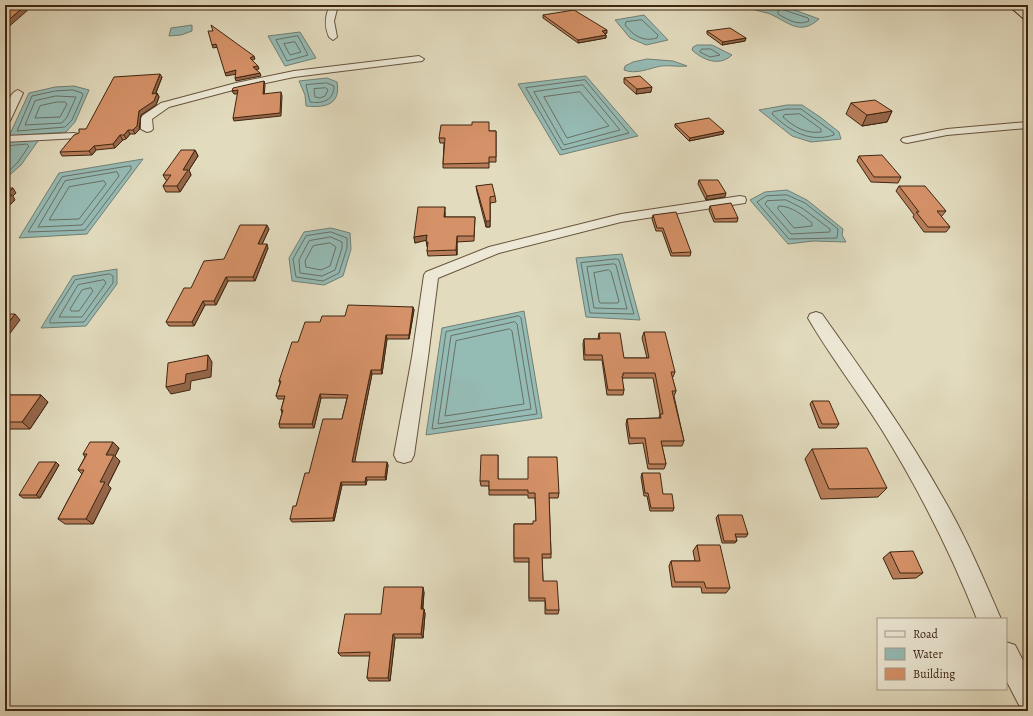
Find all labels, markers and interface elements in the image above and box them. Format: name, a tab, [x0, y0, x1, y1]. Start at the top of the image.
legend	[877, 618, 1007, 690]
text: Road	[913, 626, 939, 642]
text: Water	[912, 646, 943, 662]
text: Building	[913, 666, 955, 682]

